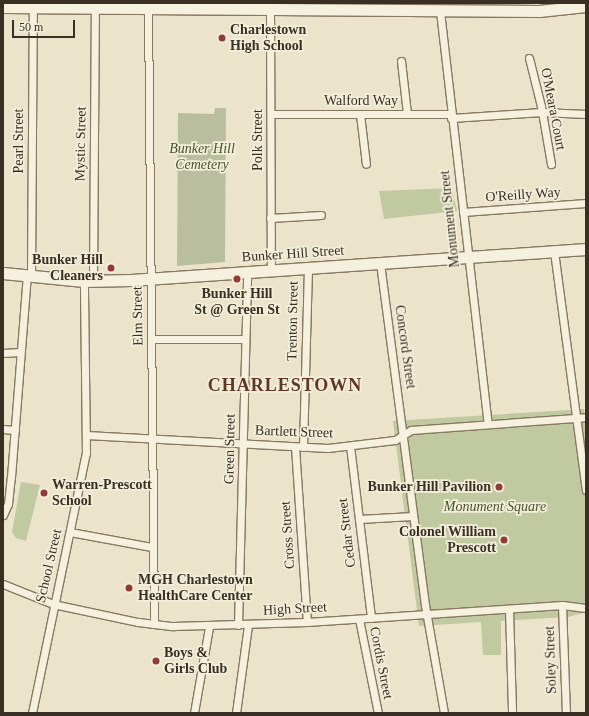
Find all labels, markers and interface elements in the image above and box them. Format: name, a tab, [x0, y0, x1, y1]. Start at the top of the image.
scale bar	[14, 12, 77, 38]
text: 50 m	[19, 20, 43, 34]
place label: Charlestown High School	[230, 22, 306, 54]
marker: Charlestown High School	[217, 33, 227, 43]
street label: O'Meara Court	[537, 66, 569, 152]
street label: Walford Way	[324, 93, 398, 109]
street label: Mystic Street	[72, 106, 90, 182]
street label: Pearl Street	[11, 109, 27, 173]
street label: Polk Street	[250, 109, 266, 171]
park label: Bunker Hill Cemetery	[169, 141, 235, 174]
street label: Monument Street	[437, 170, 463, 268]
street label: O'Reilly Way	[485, 184, 561, 206]
street label: Bunker Hill Street	[241, 242, 345, 266]
place label: Bunker Hill Cleaners	[32, 252, 103, 284]
marker: Bunker Hill Cleaners	[106, 263, 116, 273]
marker: Bunker Hill St @ Green St	[232, 274, 242, 284]
street label: Trenton Street	[284, 281, 302, 361]
street label: Elm Street	[129, 286, 147, 346]
place label: Bunker Hill St @ Green St	[194, 286, 280, 318]
street label: Concord Street	[391, 304, 419, 390]
district label: CHARLESTOWN	[208, 374, 362, 396]
street label: Green Street	[221, 414, 239, 484]
street label: Bartlett Street	[255, 422, 333, 442]
place label: Warren-Prescott School	[52, 477, 152, 510]
place label: Bunker Hill Pavilion	[367, 479, 491, 495]
marker: Bunker Hill Pavilion	[494, 482, 504, 492]
marker: Warren-Prescott School	[39, 488, 49, 498]
street label: Cedar Street	[334, 497, 360, 569]
park label: Monument Square	[444, 499, 546, 515]
street label: Cross Street	[277, 500, 299, 570]
place label: Colonel William Prescott	[399, 524, 496, 556]
street label: School Street	[32, 528, 66, 604]
marker: Colonel William Prescott	[499, 535, 509, 545]
place label: MGH Charlestown HealthCare Center	[138, 572, 253, 604]
marker: MGH Charlestown HealthCare Center	[123, 582, 135, 594]
street label: High Street	[263, 599, 327, 619]
street label: Cordis Street	[366, 625, 396, 701]
street label: Soley Street	[541, 626, 561, 694]
place label: Boys & Girls Club	[164, 645, 227, 678]
marker: Boys & Girls Club	[151, 656, 161, 666]

